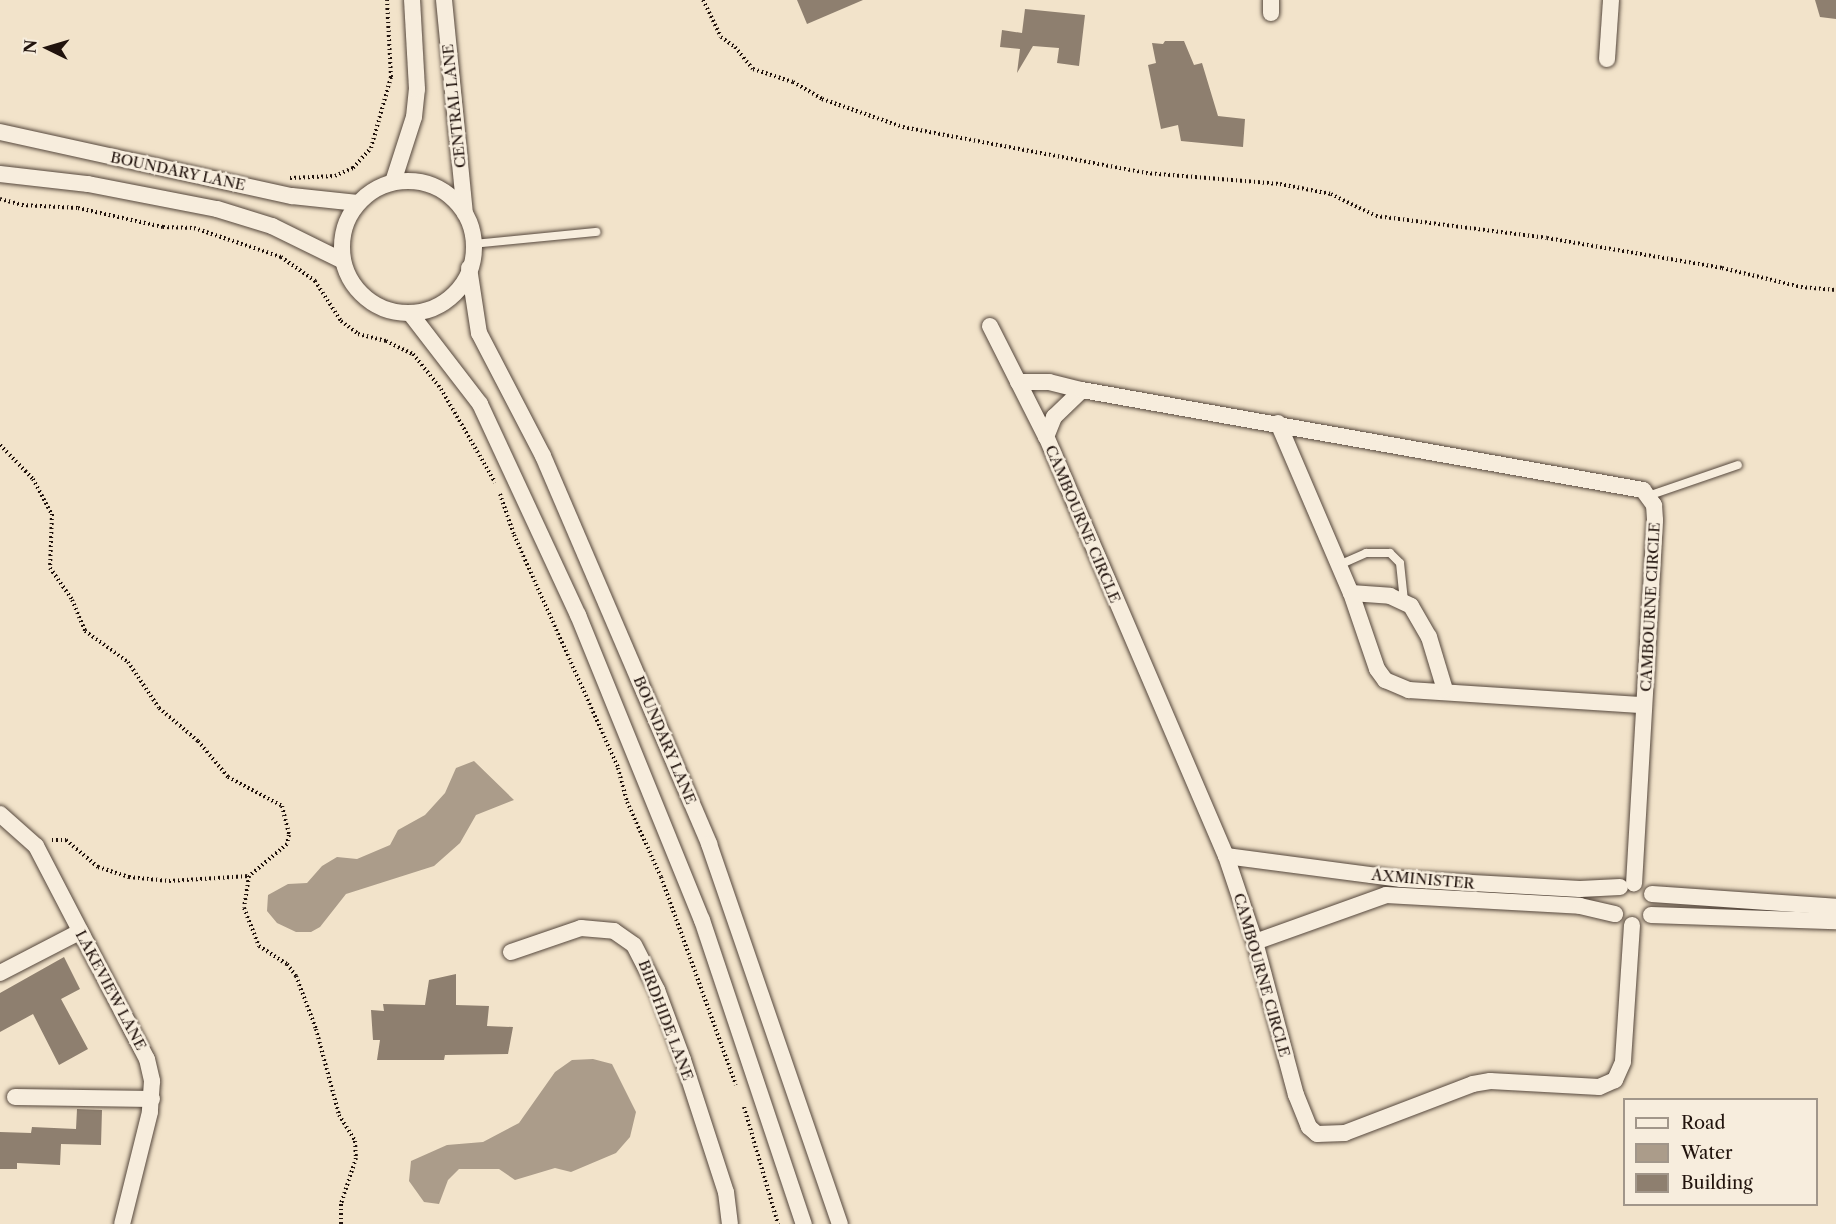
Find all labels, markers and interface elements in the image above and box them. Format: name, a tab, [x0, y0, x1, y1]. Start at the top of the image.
north arrow	[18, 18, 78, 78]
text: N	[20, 39, 41, 54]
street label: CENTRAL LANE	[439, 43, 469, 169]
street label: BOUNDARY LANE	[109, 148, 247, 194]
street label: CAMBOURNE CIRCLE	[1042, 442, 1124, 606]
street label: CAMBOURNE CIRCLE	[1637, 522, 1663, 692]
street label: BOUNDARY LANE	[630, 673, 700, 807]
street label: AXMINISTER	[1371, 866, 1475, 892]
street label: CAMBOURNE CIRCLE	[1230, 891, 1294, 1059]
street label: LAKEVIEW LANE	[72, 927, 150, 1053]
street label: BIRDHIDE LANE	[635, 957, 697, 1083]
legend	[1623, 1098, 1818, 1206]
text: Road	[1681, 1112, 1726, 1134]
text: Water	[1681, 1142, 1733, 1164]
text: Building	[1681, 1172, 1753, 1194]

